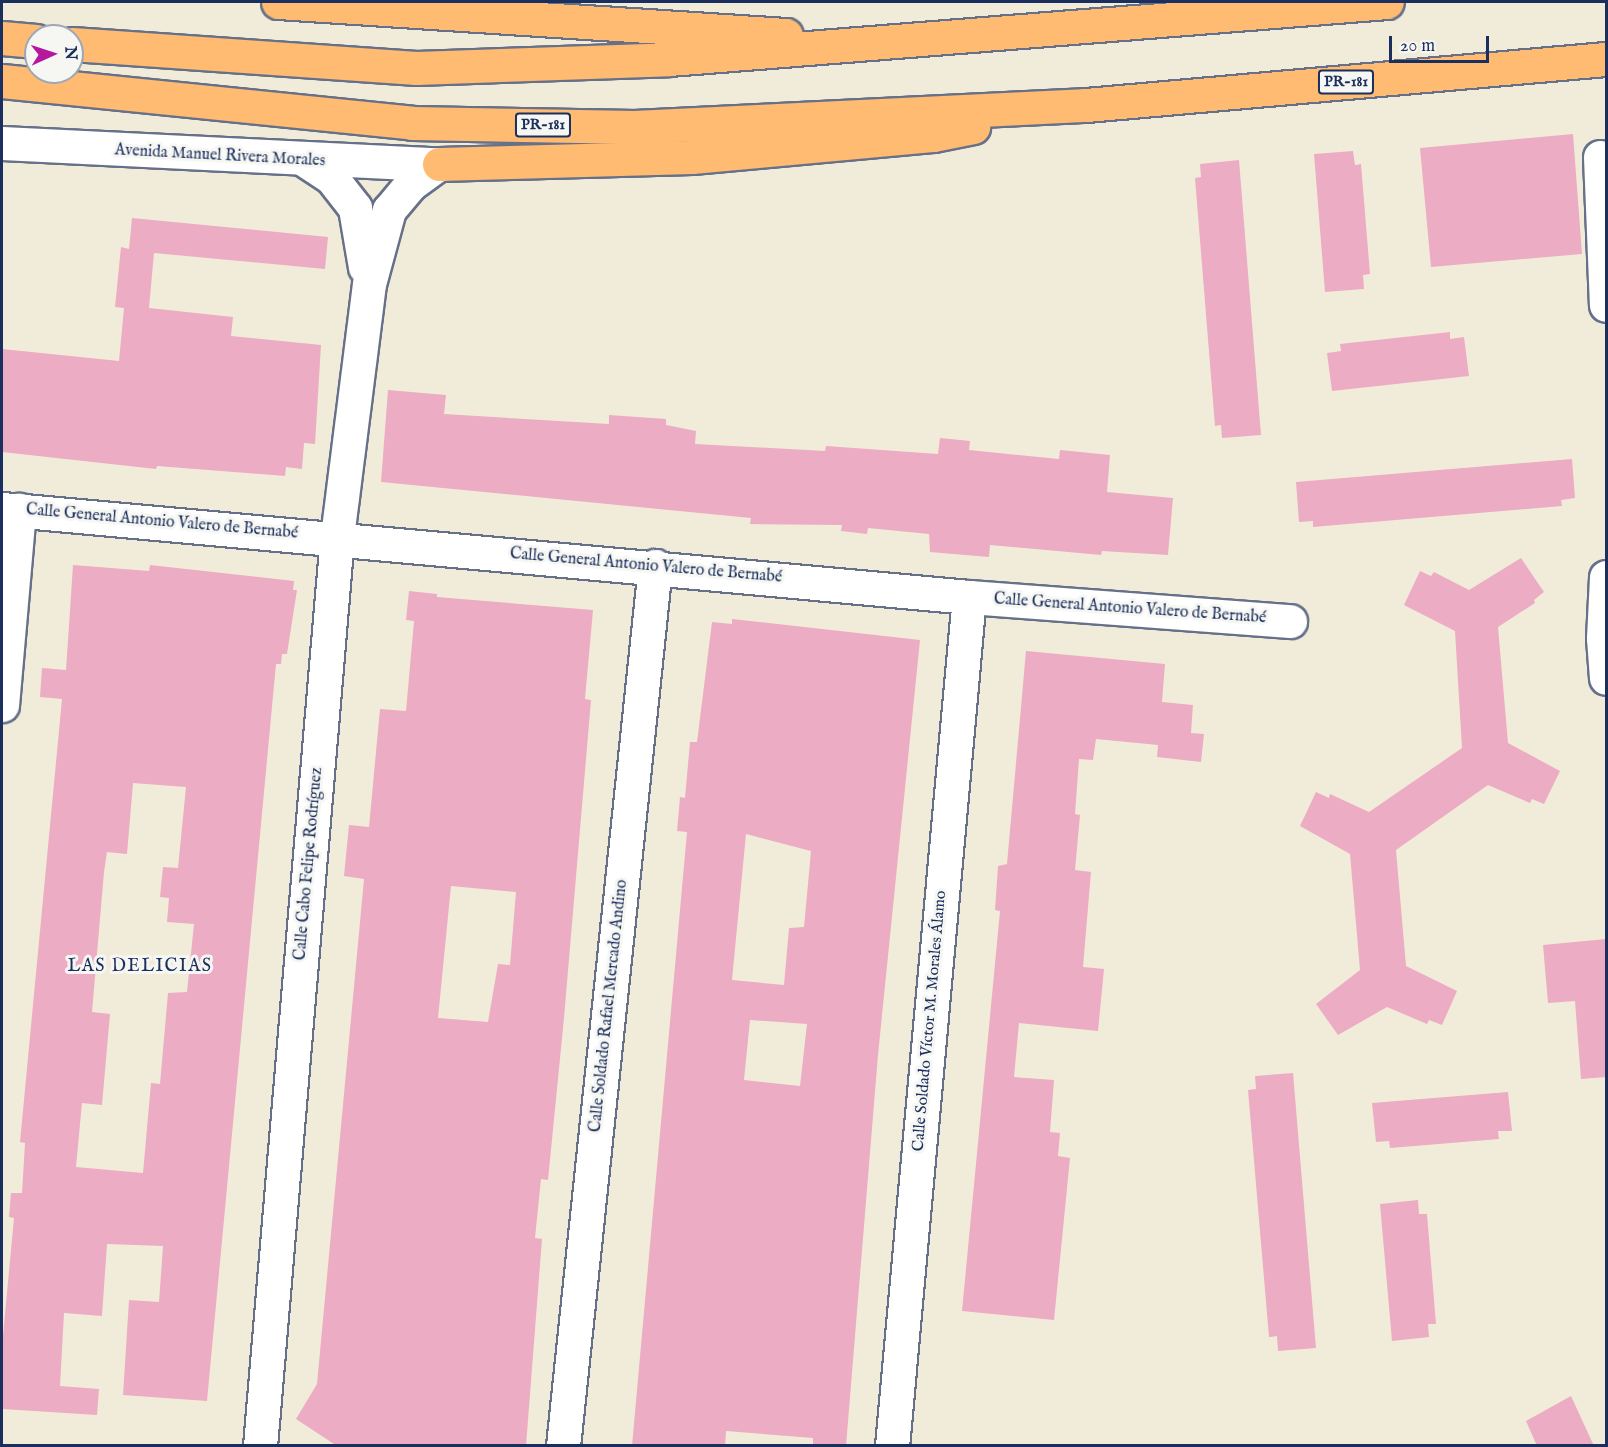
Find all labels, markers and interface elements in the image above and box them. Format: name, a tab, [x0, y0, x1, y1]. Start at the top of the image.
north arrow	[24, 24, 84, 84]
scale bar	[1392, 24, 1492, 62]
text: 20 m	[1400, 35, 1435, 58]
text: N	[60, 46, 80, 61]
road number: PR-181	[1318, 70, 1374, 94]
road number: PR-181	[514, 113, 572, 137]
street label: Avenida Manuel Rivera Morales	[114, 141, 326, 171]
street label: Calle General Antonio Valero de Bernabé	[25, 501, 299, 543]
street label: Calle General Antonio Valero de Bernabé	[509, 545, 783, 587]
street label: Calle General Antonio Valero de Bernabé	[993, 590, 1267, 628]
street label: Calle Cabo Felipe Rodríguez	[291, 767, 327, 961]
street label: Calle Soldado Rafael Mercado Andino	[586, 879, 632, 1133]
street label: Calle Soldado Víctor M. Morales Álamo	[909, 890, 951, 1152]
district label: LAS DELICIAS	[67, 956, 213, 978]

